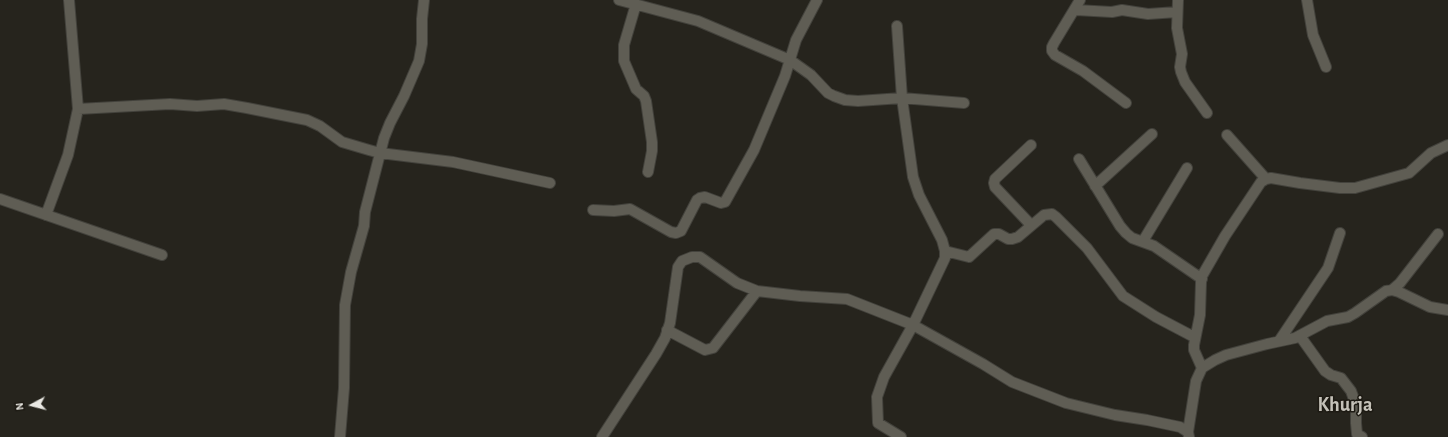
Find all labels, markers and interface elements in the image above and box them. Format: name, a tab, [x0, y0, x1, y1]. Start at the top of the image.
north arrow	[12, 385, 52, 425]
district label: Khurja	[1317, 393, 1373, 417]
text: N	[14, 402, 26, 411]

